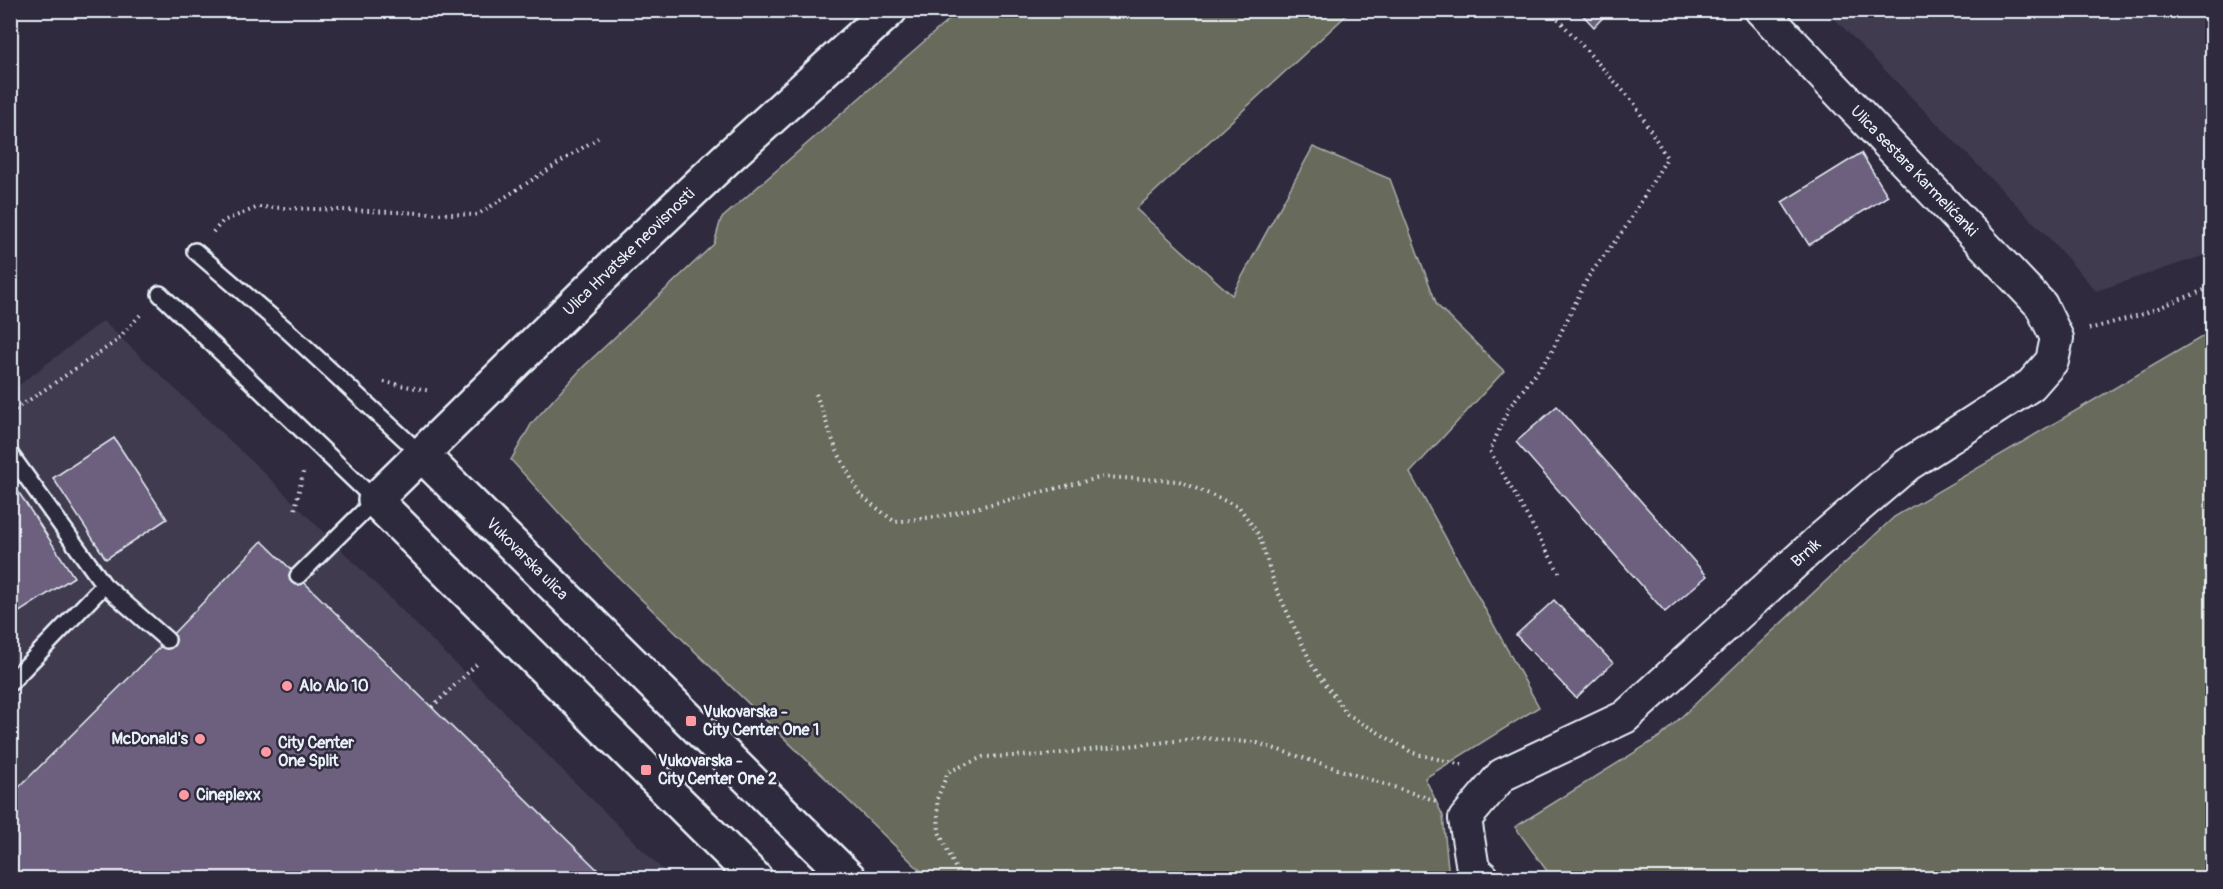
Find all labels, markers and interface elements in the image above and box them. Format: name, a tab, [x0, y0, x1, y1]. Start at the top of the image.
street label: Ulica sestara Karmelićanki	[1846, 101, 1982, 241]
street label: Ulica Hrvatske neovisnosti	[559, 184, 699, 320]
street label: Vukovarska ulica	[482, 514, 572, 604]
street label: Brnik	[1787, 534, 1825, 572]
place label: Alo Alo 10	[299, 676, 369, 696]
marker: Alo Alo 10	[280, 679, 294, 693]
place label: Vukovarska - City Center One 1	[703, 702, 819, 740]
marker: Vukovarska - City Center One 1	[684, 714, 698, 728]
place label: McDonald's	[111, 729, 189, 749]
marker: McDonald's	[193, 732, 207, 746]
place label: City Center One Split	[278, 733, 354, 771]
marker: City Center One Split	[259, 745, 273, 759]
place label: Vukovarska - City Center One 2	[658, 751, 777, 789]
marker: Vukovarska - City Center One 2	[639, 763, 653, 777]
place label: Cineplexx	[196, 785, 261, 805]
marker: Cineplexx	[177, 788, 191, 802]

